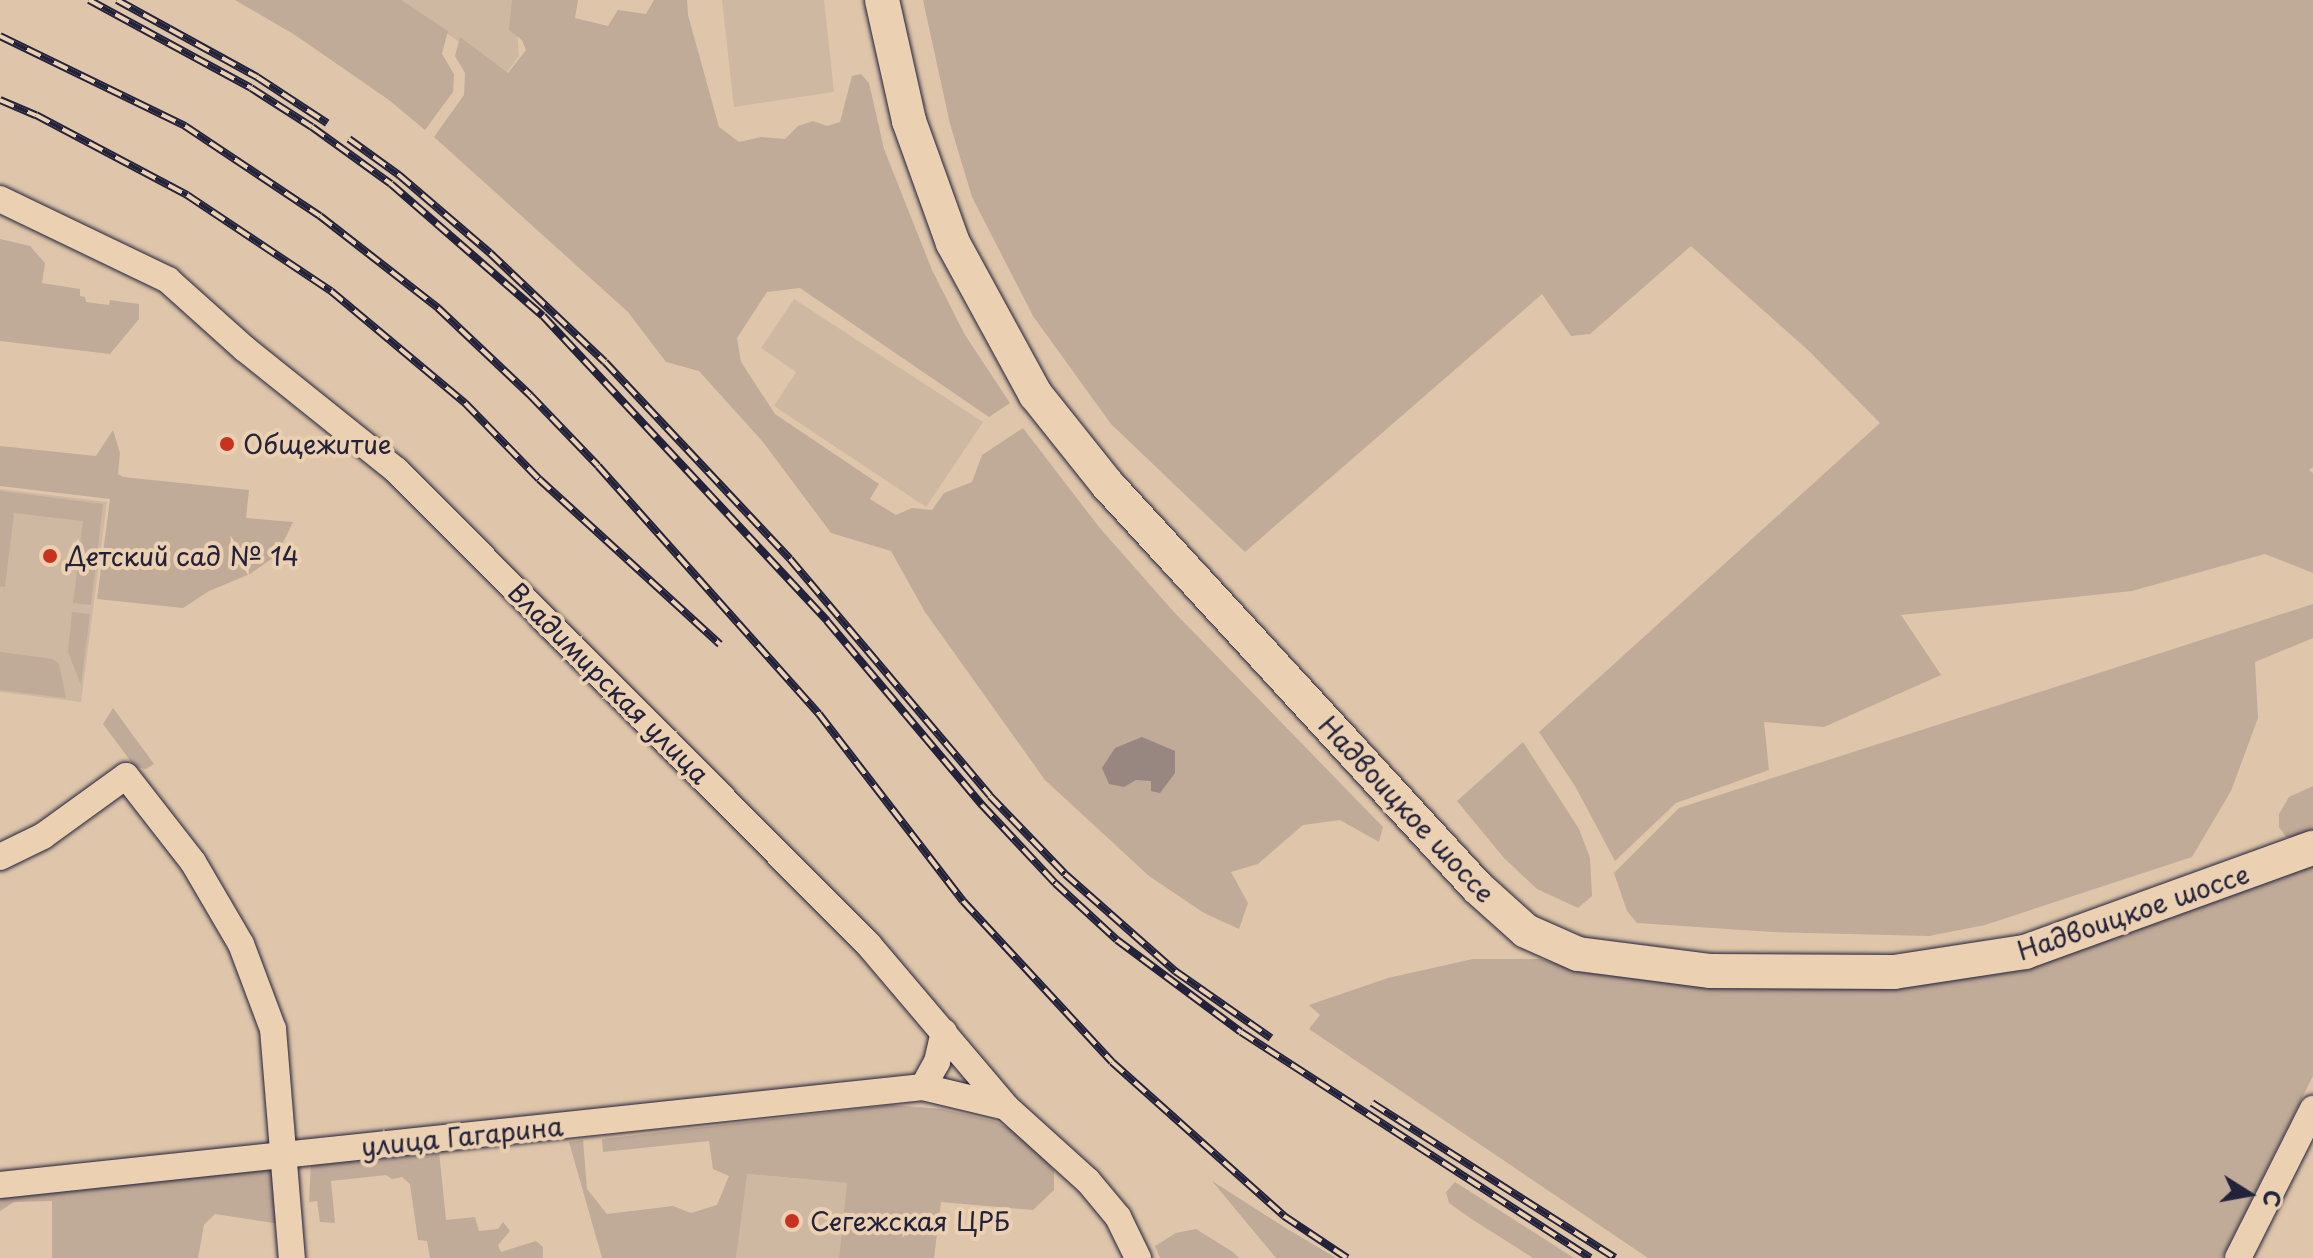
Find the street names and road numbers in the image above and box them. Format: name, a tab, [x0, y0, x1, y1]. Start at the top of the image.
street label: Владимирская улица	[501, 575, 717, 791]
street label: Надвоицкое шоссе	[1313, 709, 1501, 909]
street label: Надвоицкое шоссе	[2013, 858, 2253, 966]
street label: улица Гагарина	[359, 1110, 565, 1162]

